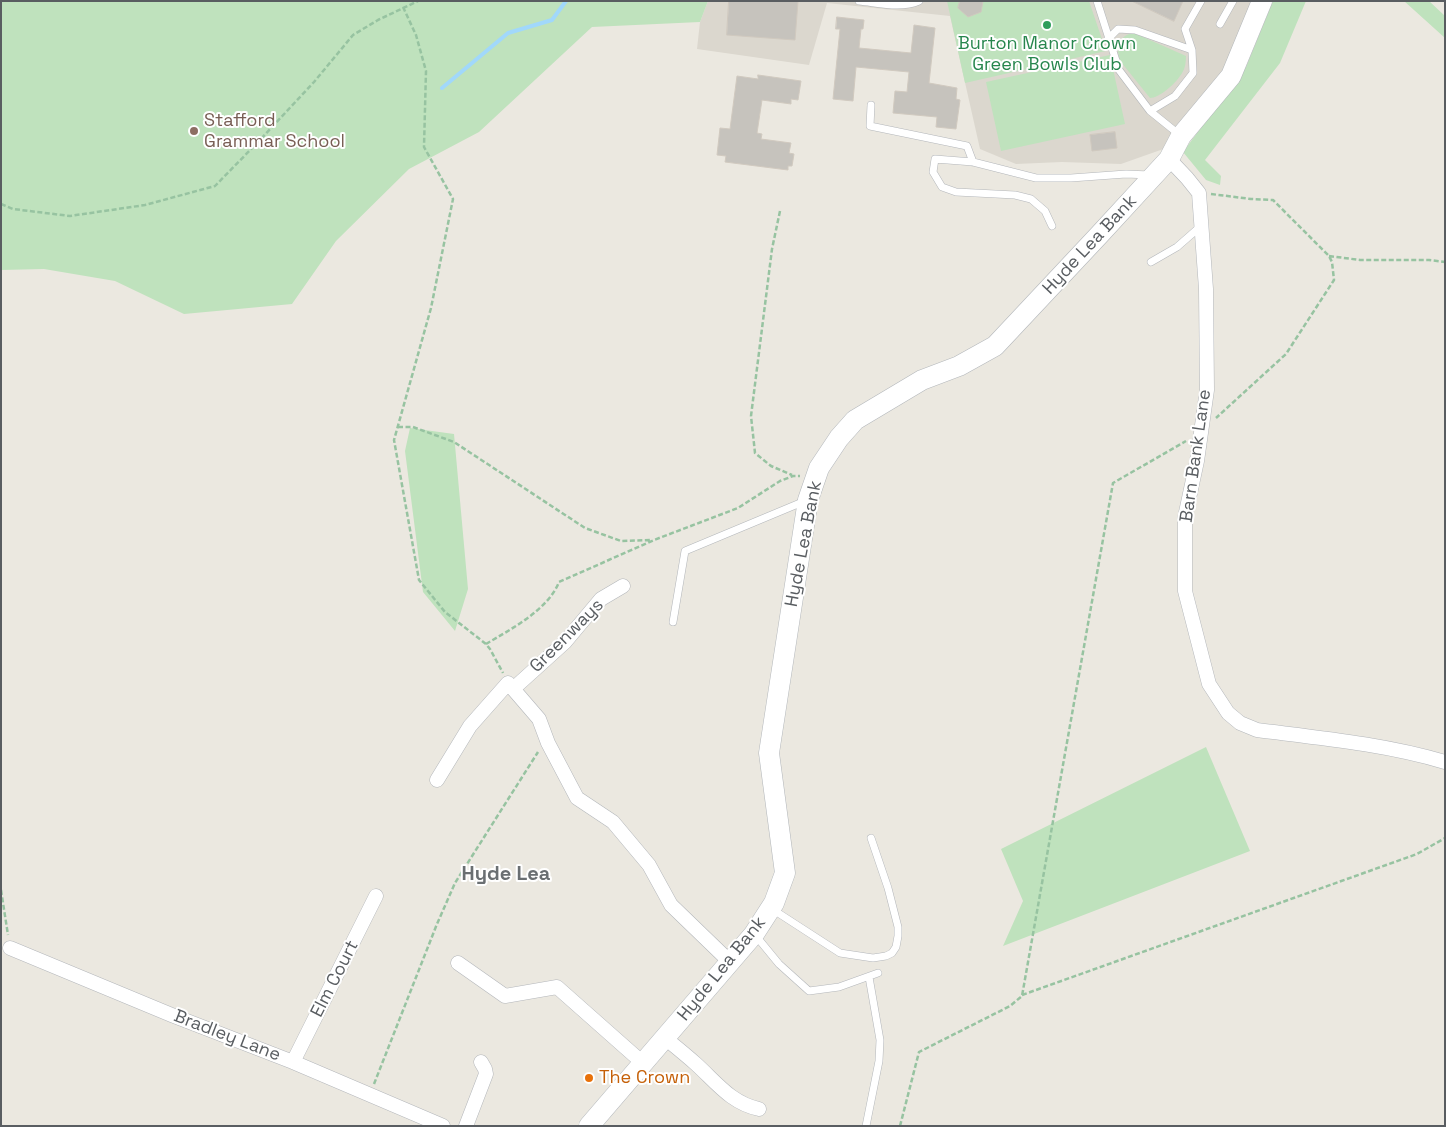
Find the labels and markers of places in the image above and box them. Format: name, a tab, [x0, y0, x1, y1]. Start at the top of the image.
marker: Burton Manor Crown Green Bowls Club	[1041, 19, 1053, 31]
place label: Burton Manor Crown Green Bowls Club	[958, 33, 1136, 76]
place label: Stafford Grammar School	[204, 110, 345, 152]
marker: Stafford Grammar School	[188, 125, 200, 137]
place label: The Crown	[599, 1067, 690, 1089]
marker: The Crown	[583, 1072, 595, 1084]

